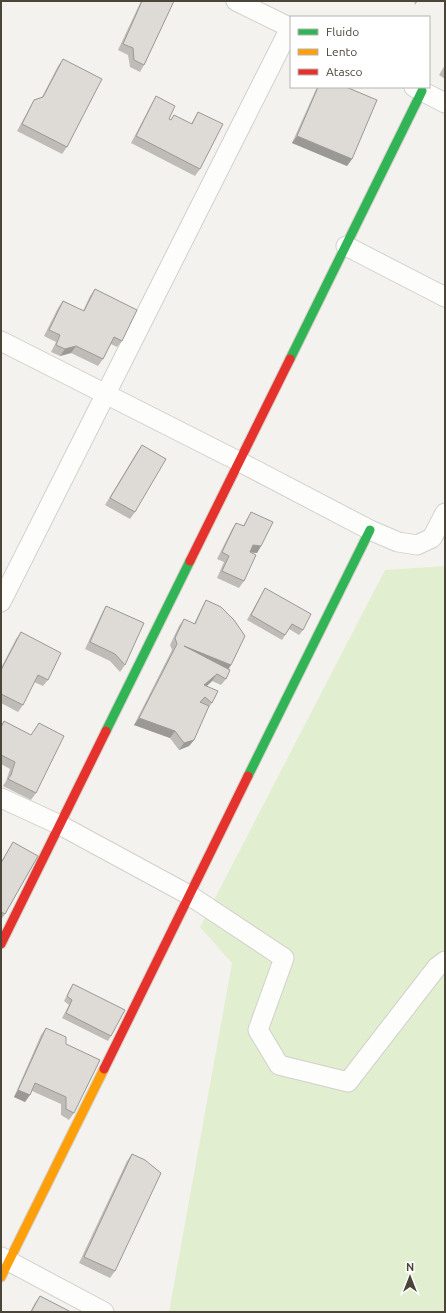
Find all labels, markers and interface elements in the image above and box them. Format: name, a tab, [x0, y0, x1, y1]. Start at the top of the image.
legend	[290, 16, 430, 88]
text: Fluido	[326, 25, 359, 38]
text: Lento	[326, 45, 357, 58]
text: Atasco	[326, 65, 362, 78]
north arrow	[390, 1257, 430, 1297]
text: N	[406, 1261, 414, 1273]

